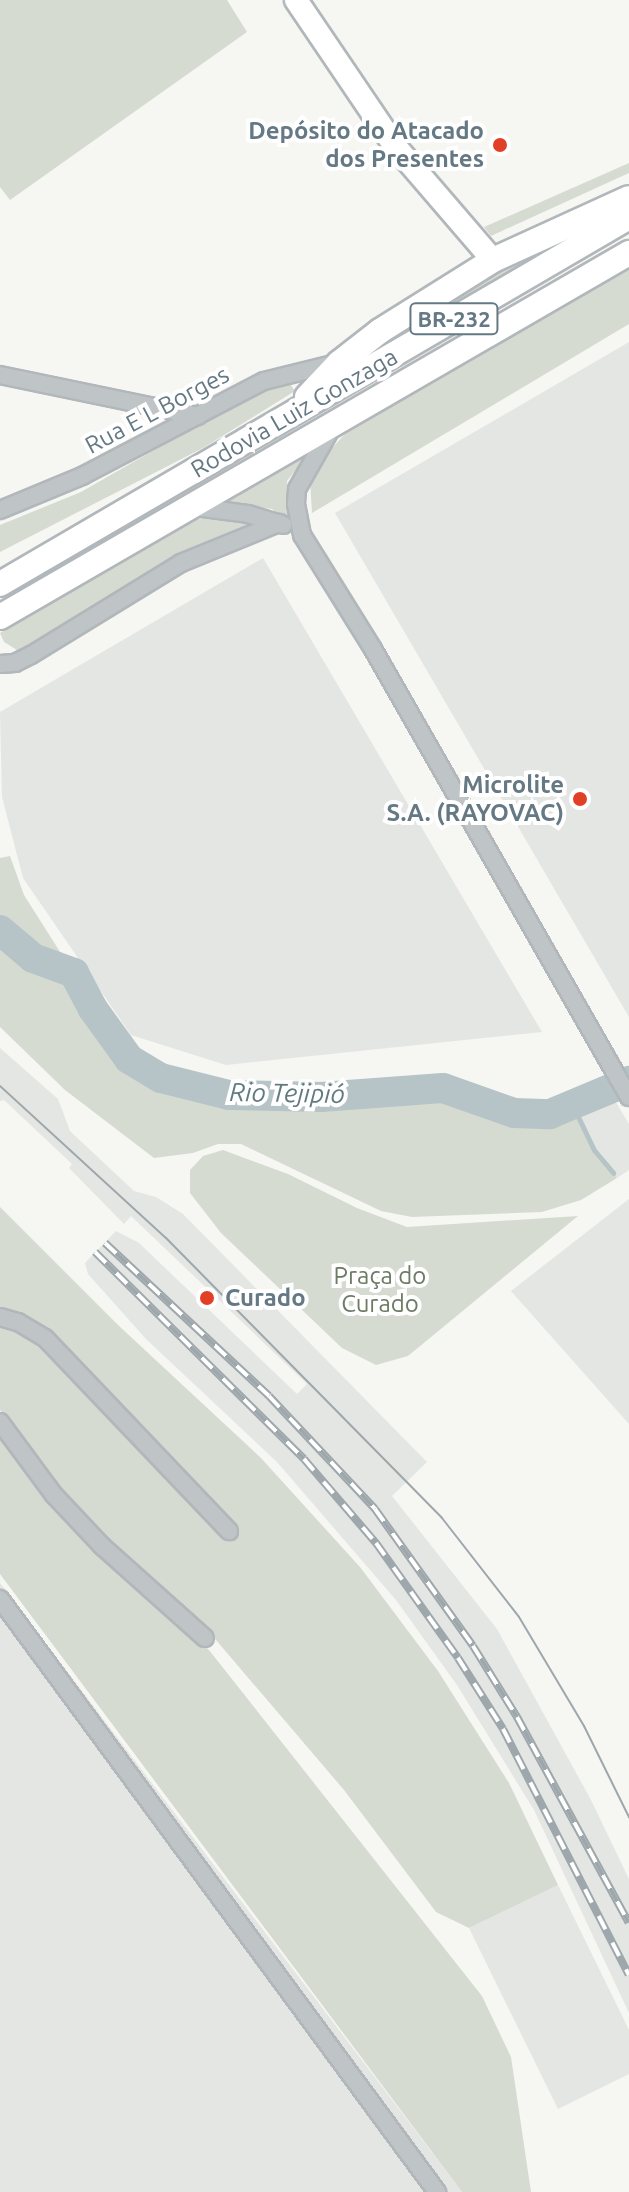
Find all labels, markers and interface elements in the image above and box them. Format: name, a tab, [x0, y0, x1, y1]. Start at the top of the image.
place label: Depósito do Atacado dos Presentes	[248, 117, 484, 173]
marker: Depósito do Atacado dos Presentes	[491, 136, 509, 154]
road number: BR-232	[408, 301, 500, 337]
street label: Rodovia Luiz Gonzaga	[186, 342, 402, 484]
street label: Rua E L Borges	[80, 360, 234, 460]
place label: Microlite S.A. (RAYOVAC)	[387, 771, 564, 827]
marker: Microlite S.A. (RAYOVAC)	[571, 790, 589, 808]
water label: Rio Tejipió	[229, 1076, 345, 1110]
park label: Praça do Curado	[334, 1262, 426, 1318]
place label: Curado	[225, 1284, 306, 1312]
marker: Curado	[196, 1287, 218, 1309]

